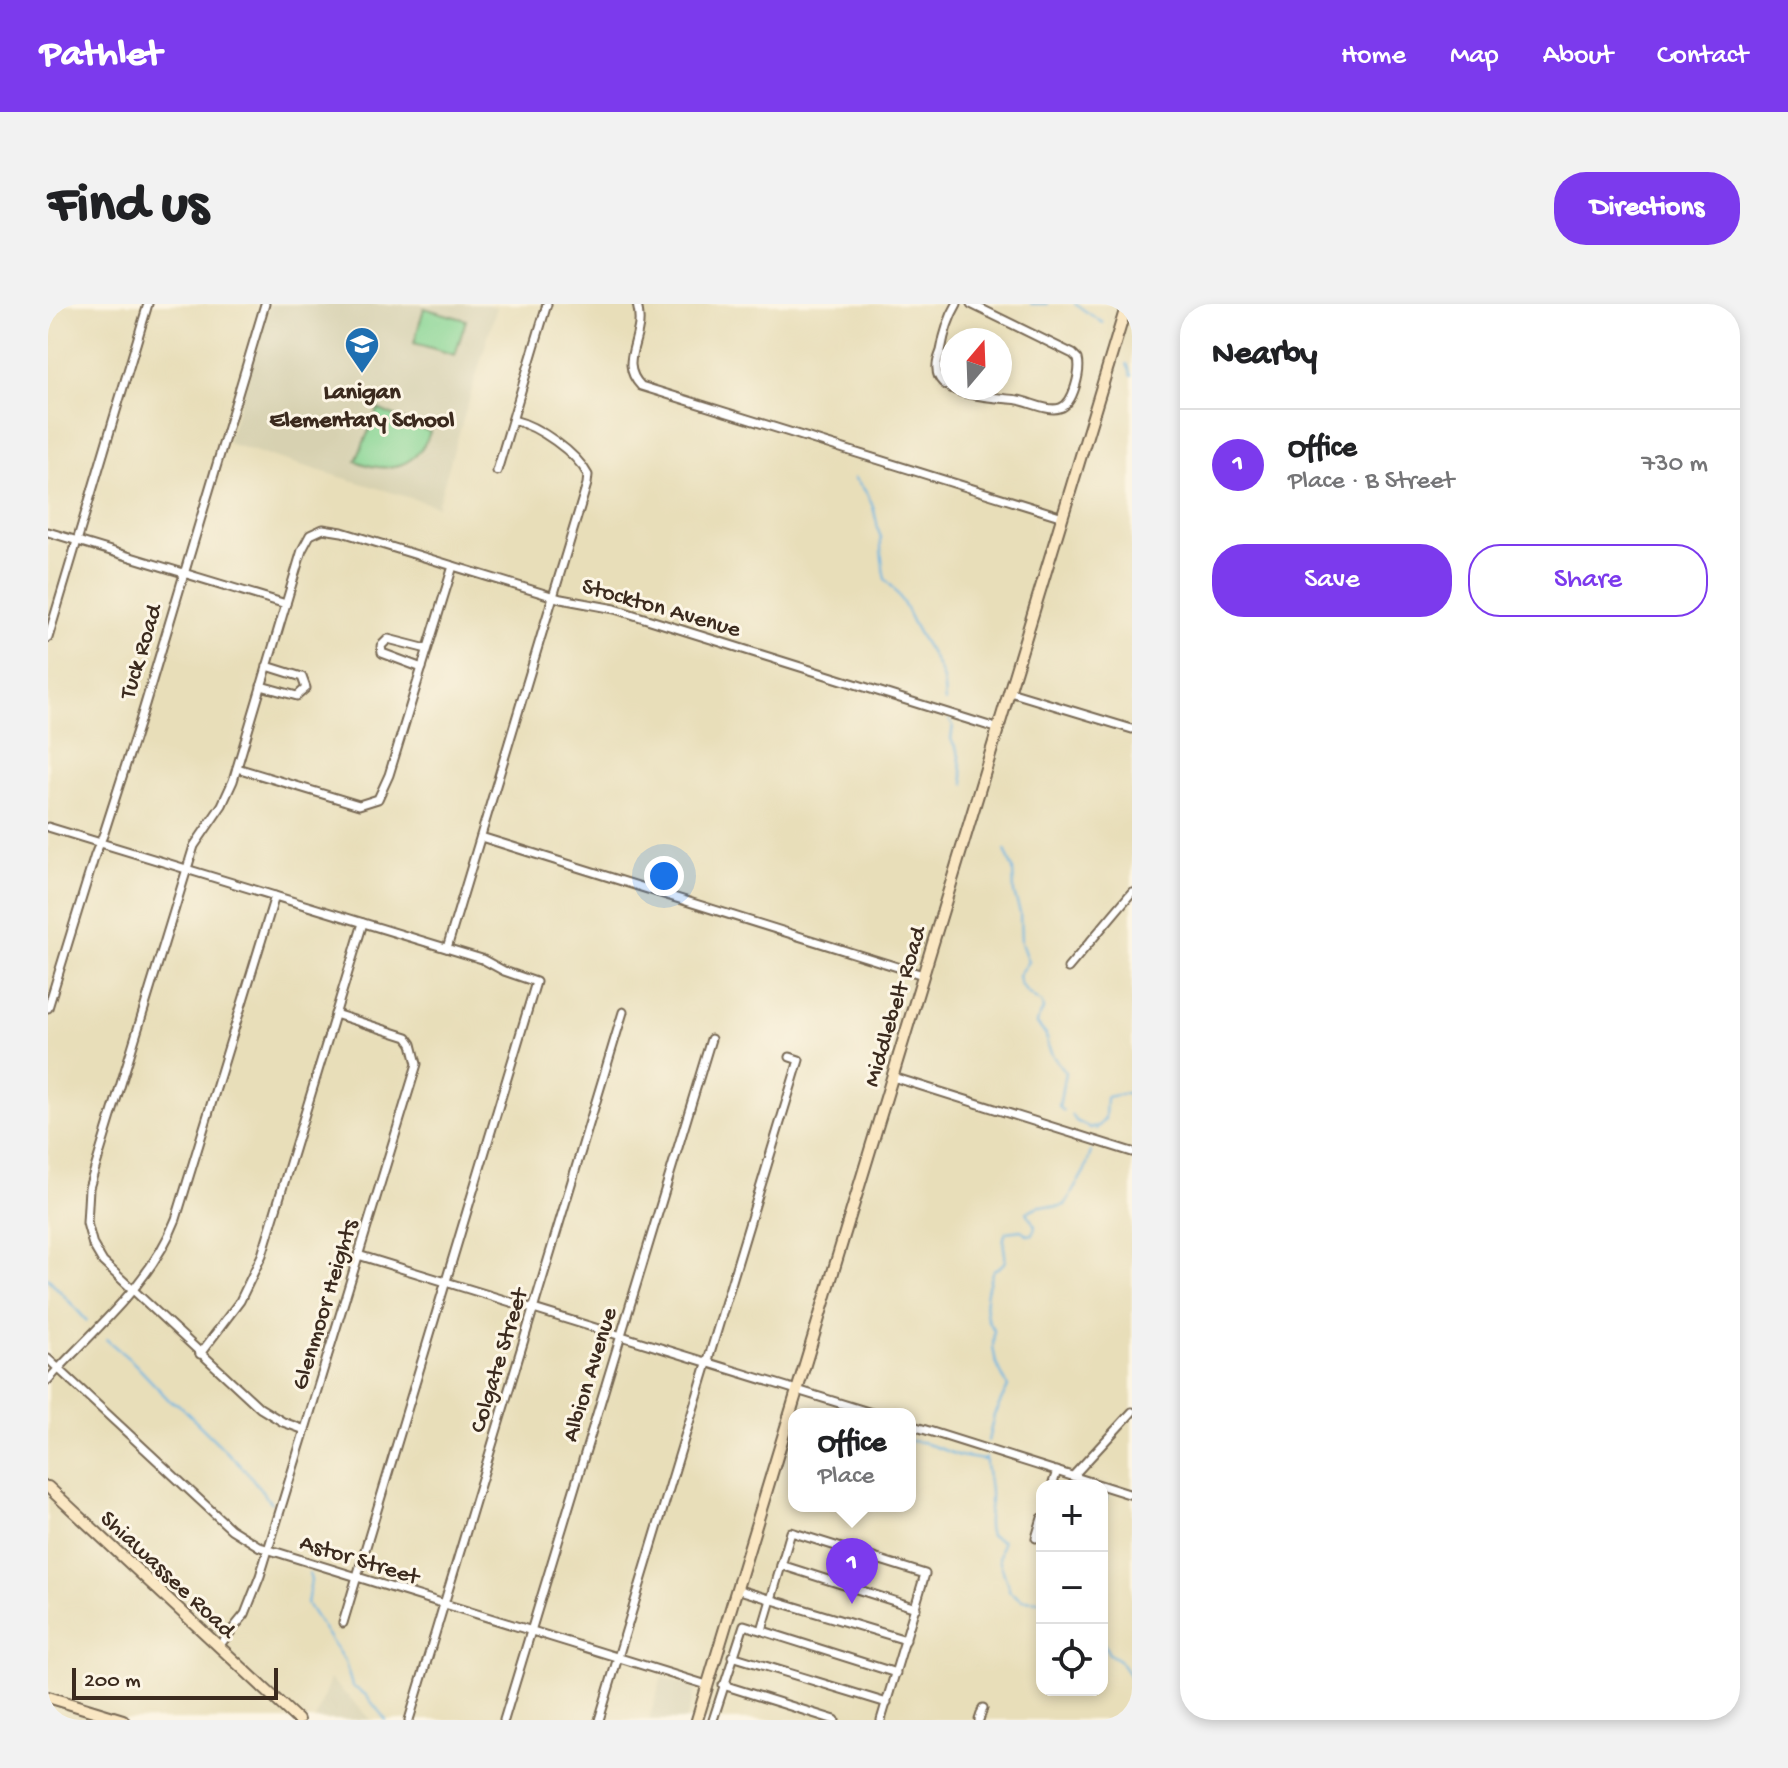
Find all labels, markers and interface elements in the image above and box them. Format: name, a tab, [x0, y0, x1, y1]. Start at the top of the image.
text: Pathlet	[40, 34, 161, 78]
text: Home	[1341, 40, 1406, 73]
text: Map	[1450, 40, 1499, 73]
text: About	[1543, 40, 1613, 73]
text: Contact	[1657, 40, 1748, 73]
button: Directions	[1554, 172, 1740, 245]
text: Find us	[48, 175, 208, 241]
school or university icon: Lanigan Elementary School	[343, 325, 381, 375]
north arrow	[940, 328, 1012, 400]
text: Nearby	[1212, 336, 1317, 376]
place label: Lanigan Elementary School	[270, 379, 454, 436]
text: Office	[1288, 432, 1357, 467]
text: 1	[1233, 450, 1243, 481]
text: 730 m	[1642, 450, 1708, 481]
text: Place · B Street	[1288, 467, 1454, 498]
button: Save	[1212, 544, 1452, 617]
button: Share	[1468, 544, 1708, 617]
street label: Stockton Avenue	[578, 573, 744, 646]
street label: Tuck Road	[114, 599, 171, 705]
your location	[644, 856, 684, 896]
street label: Middlebelt Road	[858, 922, 935, 1091]
street label: Glenmoor Heights	[287, 1215, 366, 1394]
street label: Colgate Street	[465, 1283, 537, 1437]
street label: Albion Avenue	[557, 1304, 626, 1446]
popup	[788, 1408, 916, 1512]
text: Office	[818, 1427, 886, 1462]
text: Place	[818, 1462, 874, 1493]
map controls	[1036, 1480, 1108, 1696]
button: +	[1036, 1480, 1108, 1552]
street label: Shiawassee Road	[93, 1505, 242, 1647]
street label: Astor Street	[296, 1529, 424, 1594]
pin: 1	[826, 1538, 878, 1604]
button: −	[1036, 1552, 1108, 1624]
button: locate	[1036, 1624, 1108, 1696]
scale bar	[72, 1664, 278, 1700]
text: 200 m	[84, 1669, 141, 1695]

